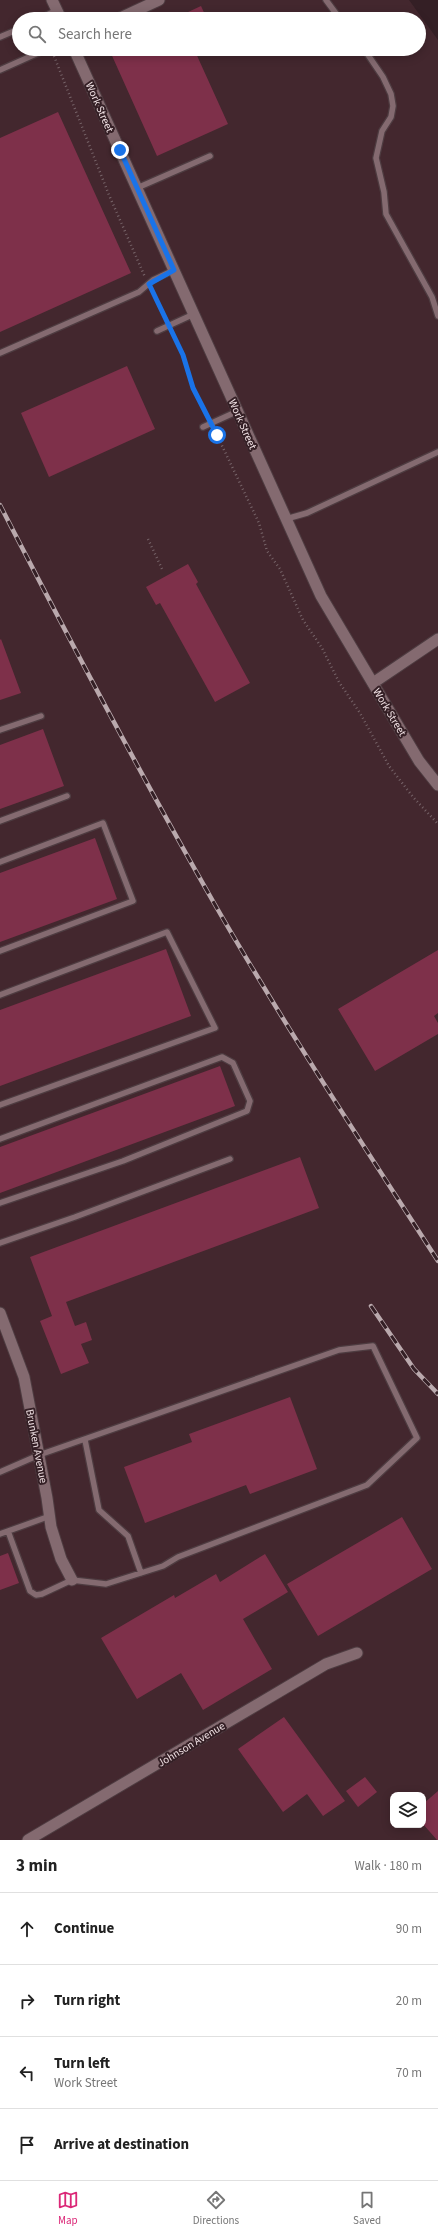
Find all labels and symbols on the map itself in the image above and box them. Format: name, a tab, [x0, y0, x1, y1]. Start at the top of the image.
street label: Work Street	[82, 80, 117, 135]
route end	[111, 141, 129, 159]
street label: Work Street	[225, 397, 260, 452]
route start	[208, 426, 226, 444]
street label: Work Street	[369, 685, 410, 739]
street label: Brunken Avenue	[22, 1408, 51, 1485]
street label: Johnson Avenue	[155, 1718, 228, 1770]

